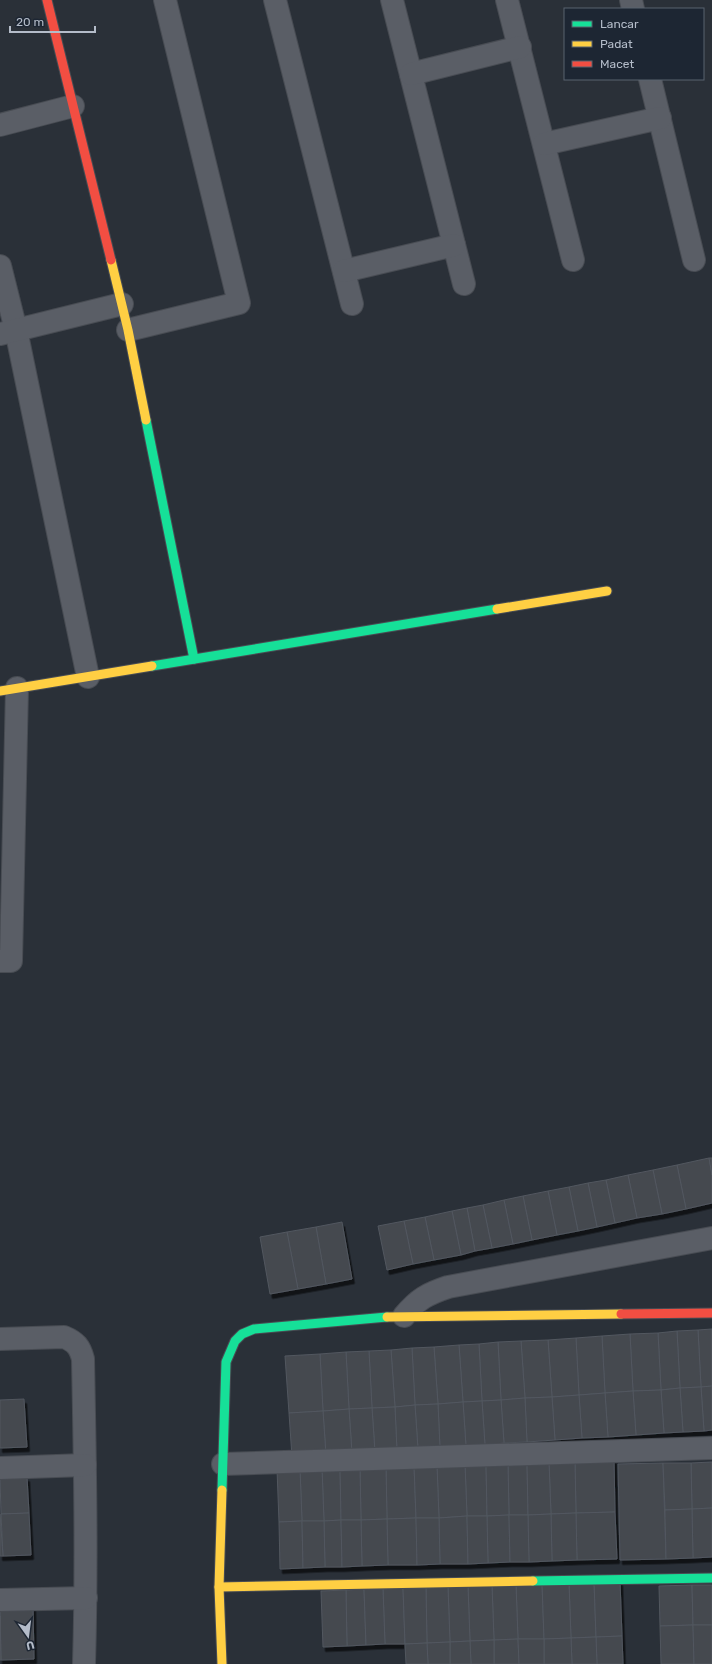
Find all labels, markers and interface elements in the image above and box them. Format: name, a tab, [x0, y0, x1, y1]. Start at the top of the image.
scale bar	[10, 8, 95, 34]
legend	[564, 8, 704, 80]
text: 20 m	[16, 15, 44, 29]
text: Lancar	[600, 17, 639, 31]
text: Padat	[600, 37, 633, 51]
text: Macet	[600, 57, 634, 71]
north arrow	[8, 1616, 48, 1656]
text: U	[25, 1638, 36, 1652]

